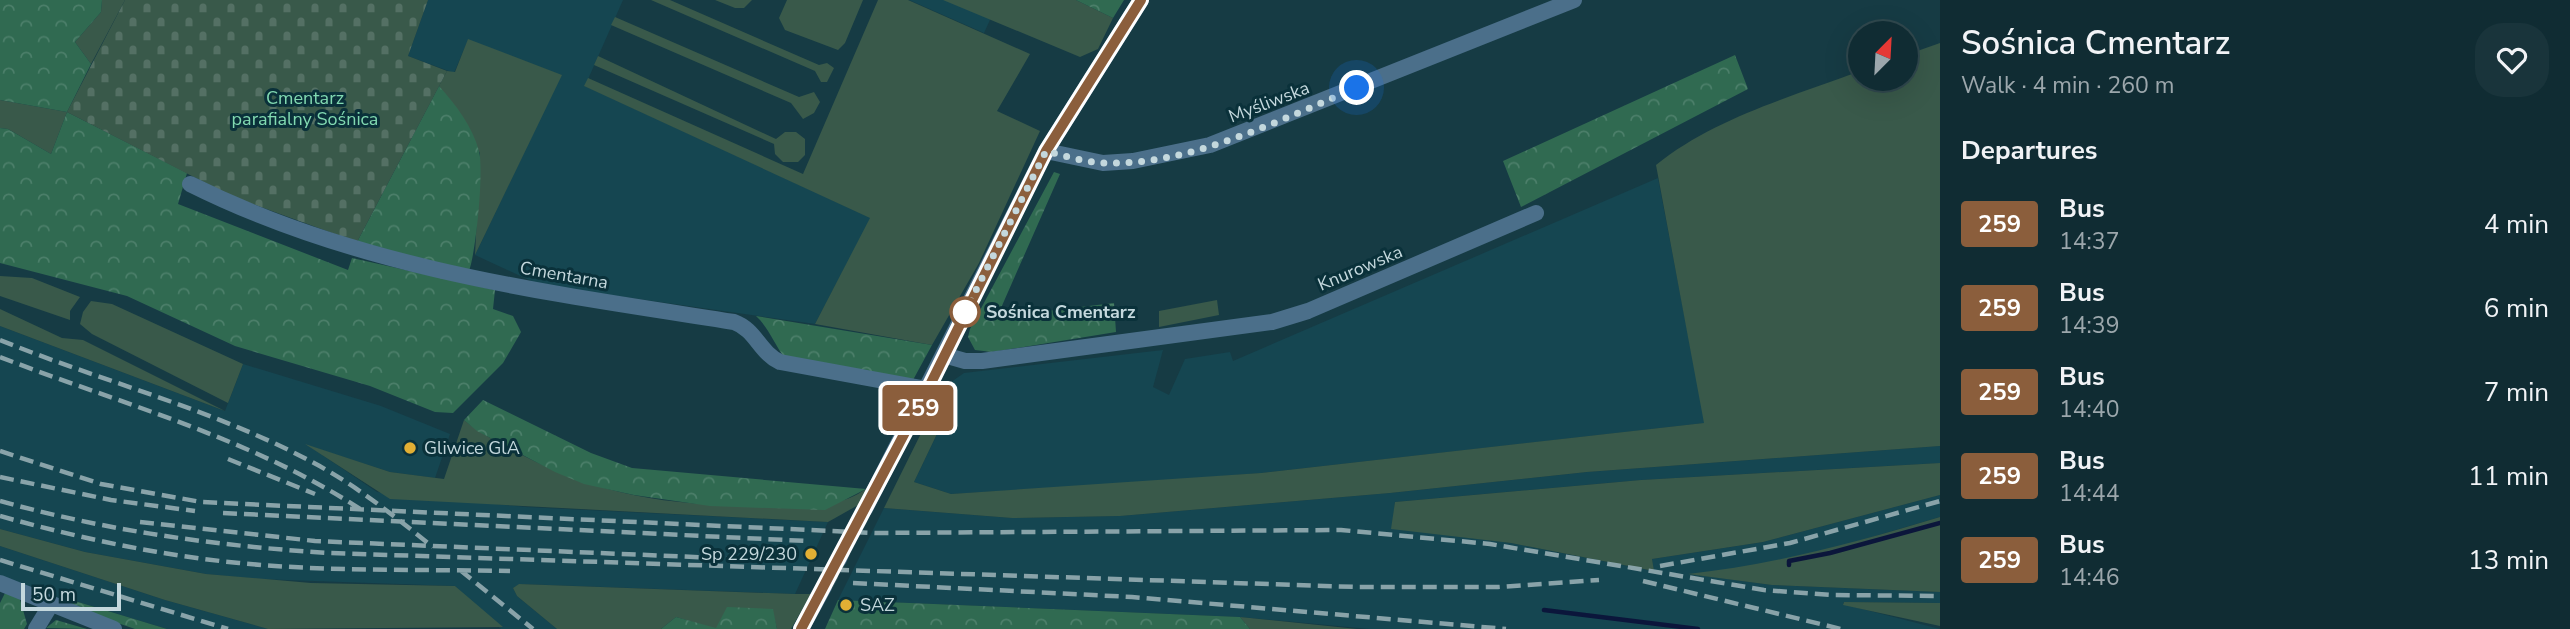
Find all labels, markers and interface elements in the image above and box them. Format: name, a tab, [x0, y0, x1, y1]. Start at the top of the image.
north arrow	[1848, 21, 1918, 91]
map controls	[1848, 21, 1918, 91]
text: Sośnica Cmentarz	[1961, 21, 2230, 66]
button: heart	[2475, 23, 2549, 97]
your location	[1339, 70, 1374, 105]
text: Walk · 4 min · 260 m	[1961, 70, 2174, 101]
street label: Myśliwska	[1225, 76, 1313, 128]
park label: Cmentarz parafialny Sośnica	[232, 86, 378, 131]
text: Departures	[1961, 133, 2097, 168]
text: Bus	[2059, 191, 2105, 226]
text: 4 min	[2484, 207, 2549, 242]
text: 259	[1978, 208, 2021, 240]
text: 14:37	[2059, 226, 2119, 257]
street label: Knurowska	[1314, 239, 1406, 297]
street label: Cmentarna	[518, 255, 610, 295]
text: Bus	[2059, 275, 2105, 310]
text: 6 min	[2484, 291, 2549, 326]
text: 259	[1978, 292, 2021, 324]
marker: Sośnica Cmentarz	[950, 297, 980, 327]
place label: Sośnica Cmentarz	[986, 300, 1136, 324]
text: 14:39	[2059, 310, 2119, 341]
text: Bus	[2059, 359, 2105, 394]
text: 7 min	[2484, 375, 2549, 410]
text: 259	[1978, 376, 2021, 408]
line badge: 259	[878, 385, 958, 431]
text: 259	[896, 392, 940, 424]
text: 14:40	[2059, 394, 2119, 425]
place label: Gliwice GlA	[424, 436, 520, 460]
marker: Gliwice GlA	[402, 440, 418, 456]
text: Bus	[2059, 443, 2105, 478]
text: 11 min	[2468, 459, 2549, 494]
text: 259	[1978, 460, 2021, 492]
text: 14:44	[2059, 478, 2119, 509]
text: Bus	[2059, 527, 2105, 562]
place label: Sp 229/230	[701, 542, 797, 566]
text: 13 min	[2468, 543, 2549, 578]
text: 259	[1978, 544, 2021, 576]
marker: Sp 229/230	[803, 546, 819, 562]
text: 14:46	[2059, 562, 2119, 593]
scale bar	[21, 580, 121, 612]
text: 50 m	[32, 582, 76, 608]
place label: SAZ	[860, 593, 895, 617]
marker: SAZ	[838, 597, 854, 613]

